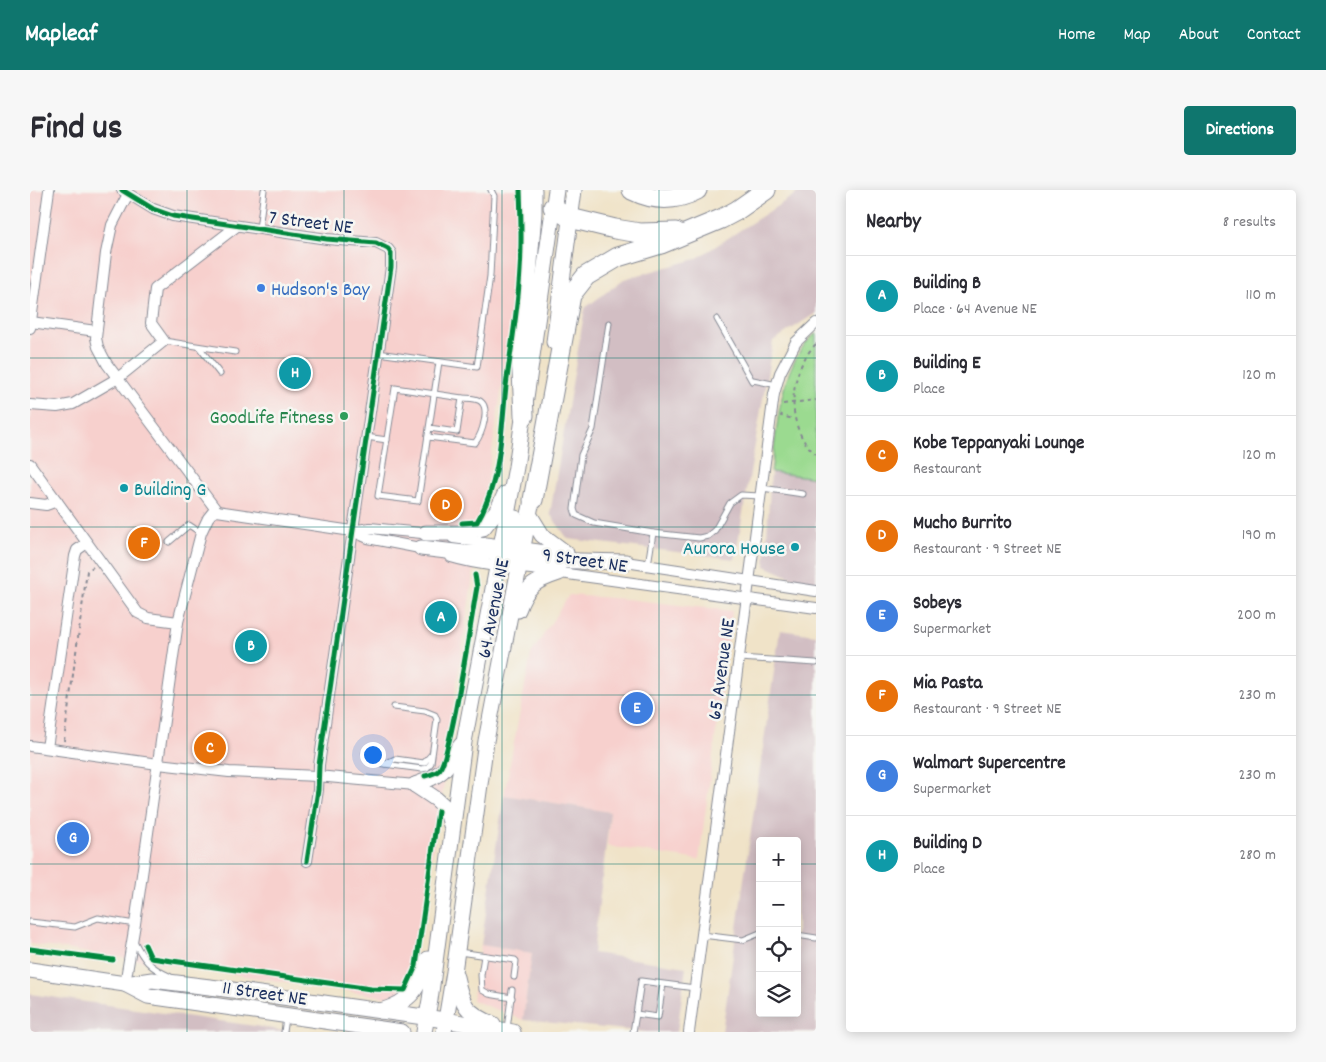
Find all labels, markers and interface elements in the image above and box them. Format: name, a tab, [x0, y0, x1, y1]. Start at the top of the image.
text: Mapleaf	[25, 18, 97, 52]
text: Home	[1058, 23, 1095, 48]
text: Map	[1123, 23, 1151, 48]
text: About	[1179, 23, 1219, 48]
text: Contact	[1247, 23, 1301, 48]
text: Find us	[30, 105, 122, 155]
button: Directions	[1184, 106, 1296, 155]
street label: 7 Street NE	[267, 205, 354, 243]
text: Nearby	[866, 208, 921, 238]
text: 8 results	[1223, 211, 1276, 234]
text: Building B	[913, 271, 981, 298]
place label: Hudson's Bay	[271, 277, 371, 305]
marker: Hudson's Bay	[255, 282, 267, 294]
text: A	[878, 284, 886, 307]
text: 110 m	[1246, 284, 1276, 307]
text: Place · 64 Avenue NE	[913, 298, 1037, 321]
text: Building E	[913, 351, 981, 378]
pin: H	[279, 354, 311, 392]
text: B	[878, 364, 886, 387]
text: 120 m	[1242, 364, 1276, 387]
text: Place	[913, 378, 945, 401]
place label: GoodLife Fitness	[210, 405, 334, 433]
marker: GoodLife Fitness	[338, 410, 350, 422]
text: Kobe Teppanyaki Lounge	[913, 431, 1084, 458]
text: C	[878, 444, 886, 467]
text: 120 m	[1242, 444, 1276, 467]
text: Restaurant	[913, 458, 982, 481]
place label: Building G	[134, 477, 206, 505]
marker: Building G	[118, 482, 130, 494]
pin: D	[430, 486, 462, 524]
text: Mucho Burrito	[913, 511, 1012, 538]
pin: F	[128, 524, 160, 562]
text: D	[878, 524, 886, 547]
text: 190 m	[1242, 524, 1276, 547]
place label: Aurora House	[683, 536, 785, 564]
text: Restaurant · 9 Street NE	[913, 538, 1061, 561]
marker: Aurora House	[789, 541, 801, 553]
street label: 9 Street NE	[540, 542, 629, 582]
street label: 64 Avenue NE	[472, 556, 518, 661]
text: Sobeys	[913, 591, 962, 618]
pin: A	[425, 598, 457, 636]
text: E	[878, 604, 886, 627]
text: 200 m	[1237, 604, 1276, 627]
street label: 65 Avenue NE	[702, 617, 744, 722]
text: Supermarket	[913, 618, 991, 641]
pin: B	[235, 627, 267, 665]
text: Mia Pasta	[913, 671, 982, 698]
text: F	[878, 684, 886, 707]
text: 230 m	[1239, 684, 1276, 707]
pin: E	[621, 689, 653, 727]
text: Restaurant · 9 Street NE	[913, 698, 1061, 721]
pin: C	[194, 729, 226, 767]
your location	[360, 742, 386, 768]
text: Walmart Supercentre	[913, 751, 1066, 778]
text: G	[878, 764, 886, 787]
text: 230 m	[1239, 764, 1276, 787]
text: Supermarket	[913, 778, 991, 801]
pin: G	[57, 819, 89, 857]
text: Building D	[913, 831, 982, 858]
map controls	[756, 837, 801, 1017]
button: +	[756, 837, 801, 882]
text: H	[878, 844, 886, 867]
text: 280 m	[1239, 844, 1276, 867]
text: Place	[913, 858, 945, 881]
button: −	[756, 882, 801, 927]
button: locate	[756, 927, 801, 972]
button: layers	[756, 972, 801, 1017]
street label: 11 Street NE	[220, 975, 309, 1015]

